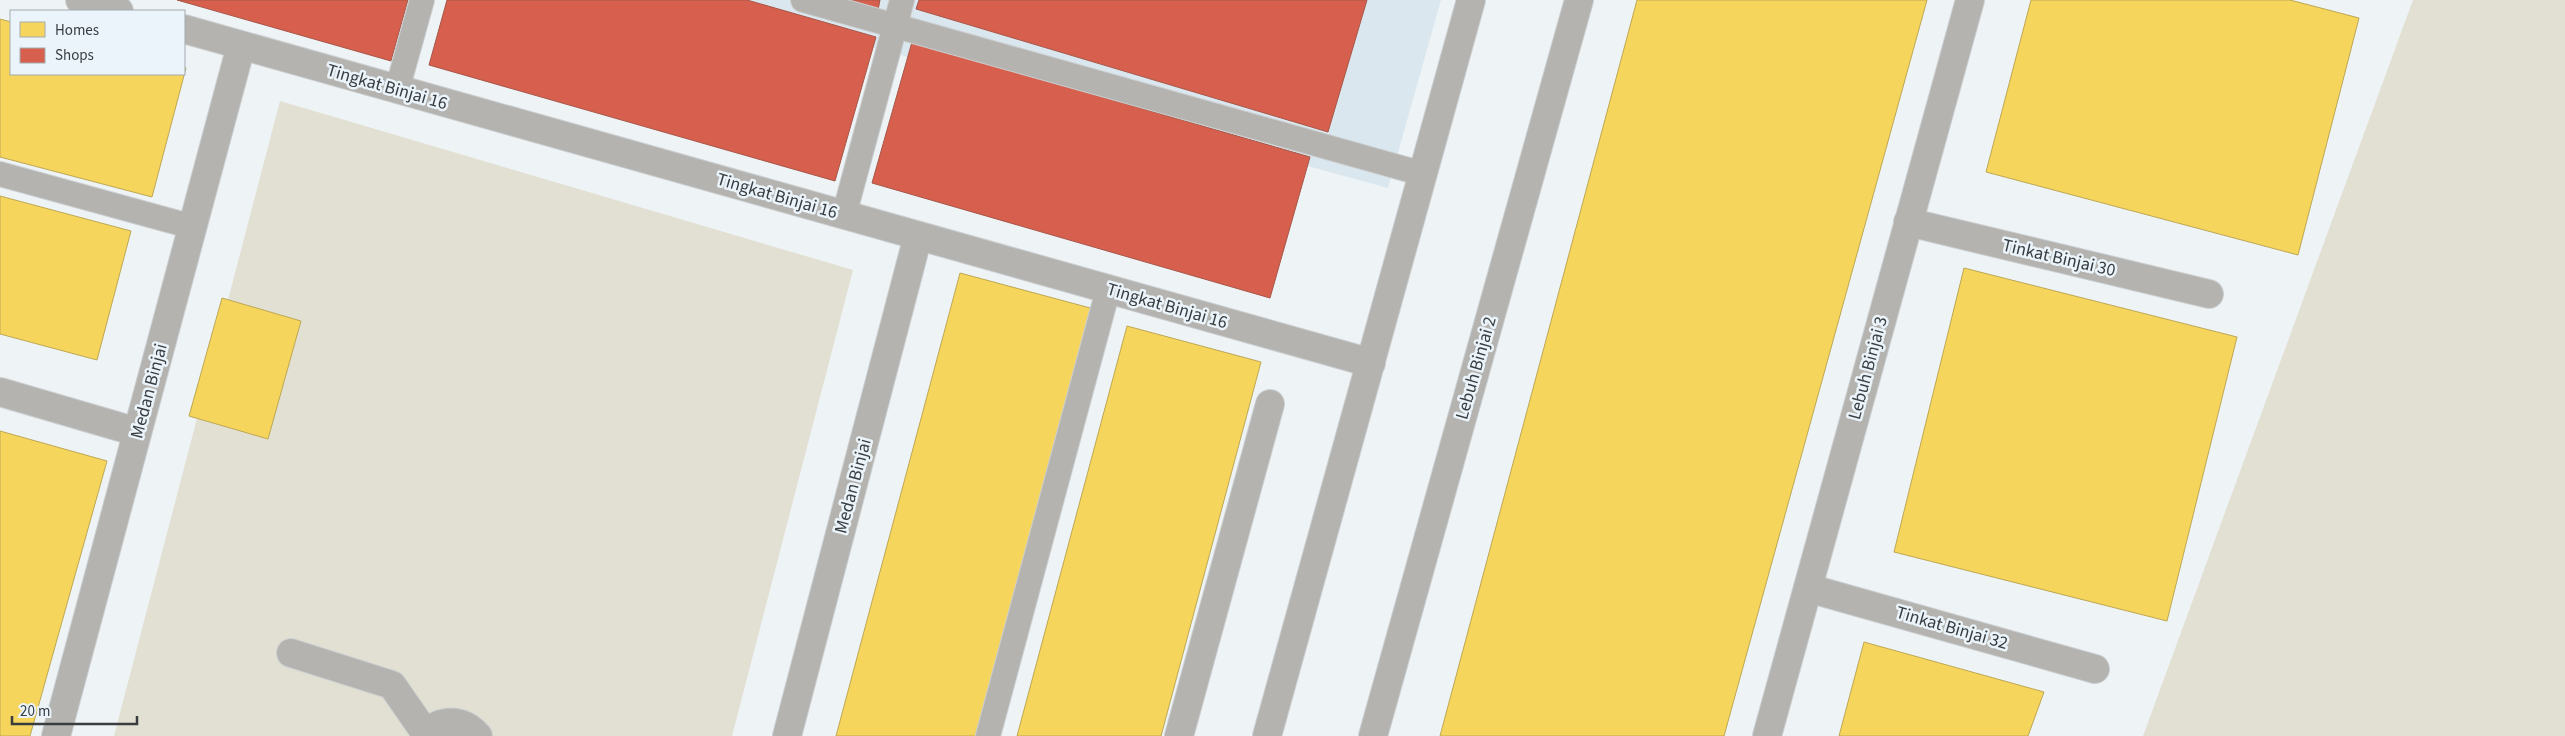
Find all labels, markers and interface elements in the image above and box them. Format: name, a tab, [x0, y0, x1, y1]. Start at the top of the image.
legend	[10, 10, 185, 75]
text: Homes	[55, 20, 99, 41]
text: Shops	[55, 45, 94, 66]
street label: Tingkat Binjai 16	[324, 58, 450, 116]
street label: Tingkat Binjai 16	[714, 167, 840, 225]
street label: Tinkat Binjai 30	[2000, 233, 2118, 283]
street label: Tingkat Binjai 16	[1104, 277, 1230, 335]
street label: Lebuh Binjai 2	[1449, 314, 1503, 422]
street label: Lebuh Binjai 3	[1842, 314, 1894, 422]
street label: Medan Binjai	[124, 341, 174, 441]
street label: Medan Binjai	[828, 436, 878, 536]
street label: Tinkat Binjai 32	[1893, 600, 2011, 656]
scale bar	[12, 694, 138, 726]
text: 20 m	[20, 701, 50, 722]

